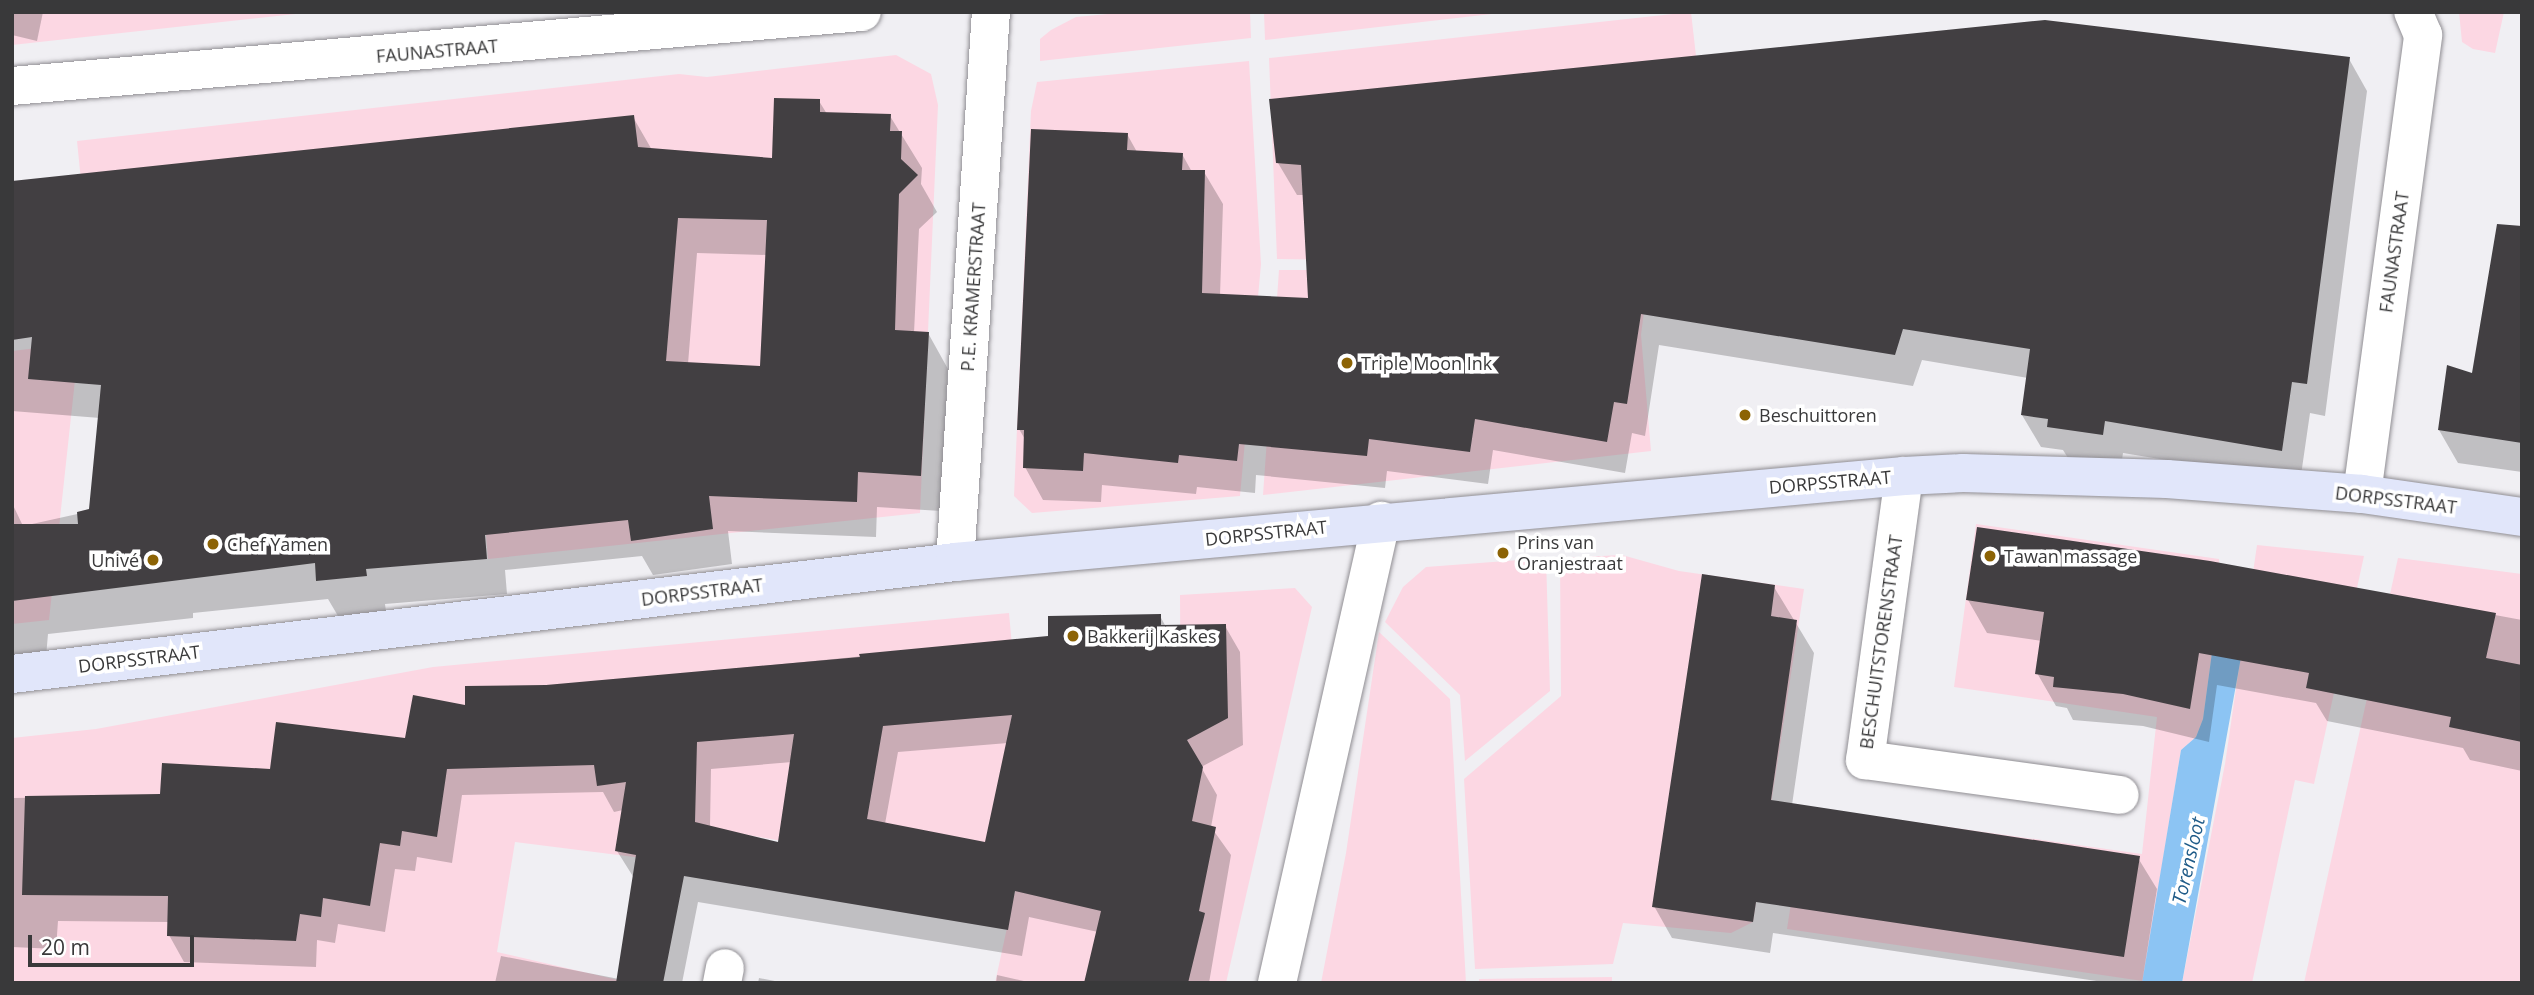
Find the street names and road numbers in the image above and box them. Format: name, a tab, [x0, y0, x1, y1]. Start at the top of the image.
street label: FAUNASTRAAT	[375, 35, 499, 67]
street label: FAUNASTRAAT	[2375, 190, 2413, 314]
street label: P.E. KRAMERSTRAAT	[956, 202, 990, 372]
street label: DORPSSTRAAT	[1768, 466, 1892, 498]
street label: DORPSSTRAAT	[2334, 482, 2458, 518]
street label: DORPSSTRAAT	[1204, 516, 1328, 550]
street label: BESCHUITSTORENSTRAAT	[1855, 533, 1907, 751]
street label: DORPSSTRAAT	[640, 574, 764, 610]
street label: DORPSSTRAAT	[77, 641, 201, 677]

